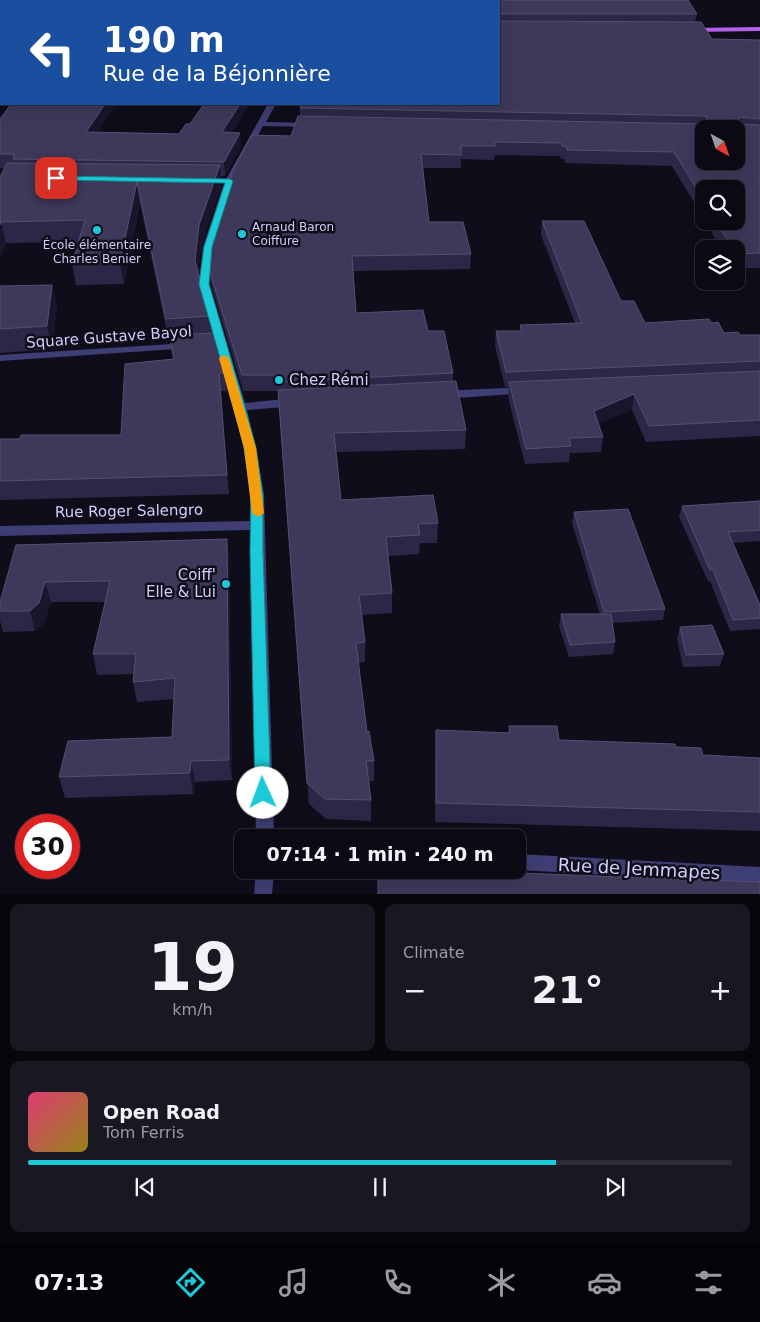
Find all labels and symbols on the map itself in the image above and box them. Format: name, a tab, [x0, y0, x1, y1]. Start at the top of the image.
north arrow	[695, 120, 745, 170]
pin	[35, 157, 77, 199]
place label: Arnaud Baron Coiffure	[252, 220, 334, 248]
marker: École élémentaire Charles Benier	[91, 224, 103, 236]
marker: Arnaud Baron Coiffure	[236, 228, 248, 240]
place label: École élémentaire Charles Benier	[43, 237, 151, 266]
street label: Square Gustave Bayol	[25, 322, 193, 352]
place label: Chez Rémi	[289, 371, 369, 389]
marker: Chez Rémi	[273, 374, 285, 386]
street label: Rue Roger Salengro	[55, 501, 203, 521]
place label: Coiff' Elle & Lui	[146, 566, 216, 601]
marker: Coiff' Elle & Lui	[220, 578, 232, 590]
position arrow	[236, 766, 288, 818]
speed limit sign: 30	[15, 814, 80, 879]
street label: Rue de Jemmapes	[557, 854, 721, 883]

